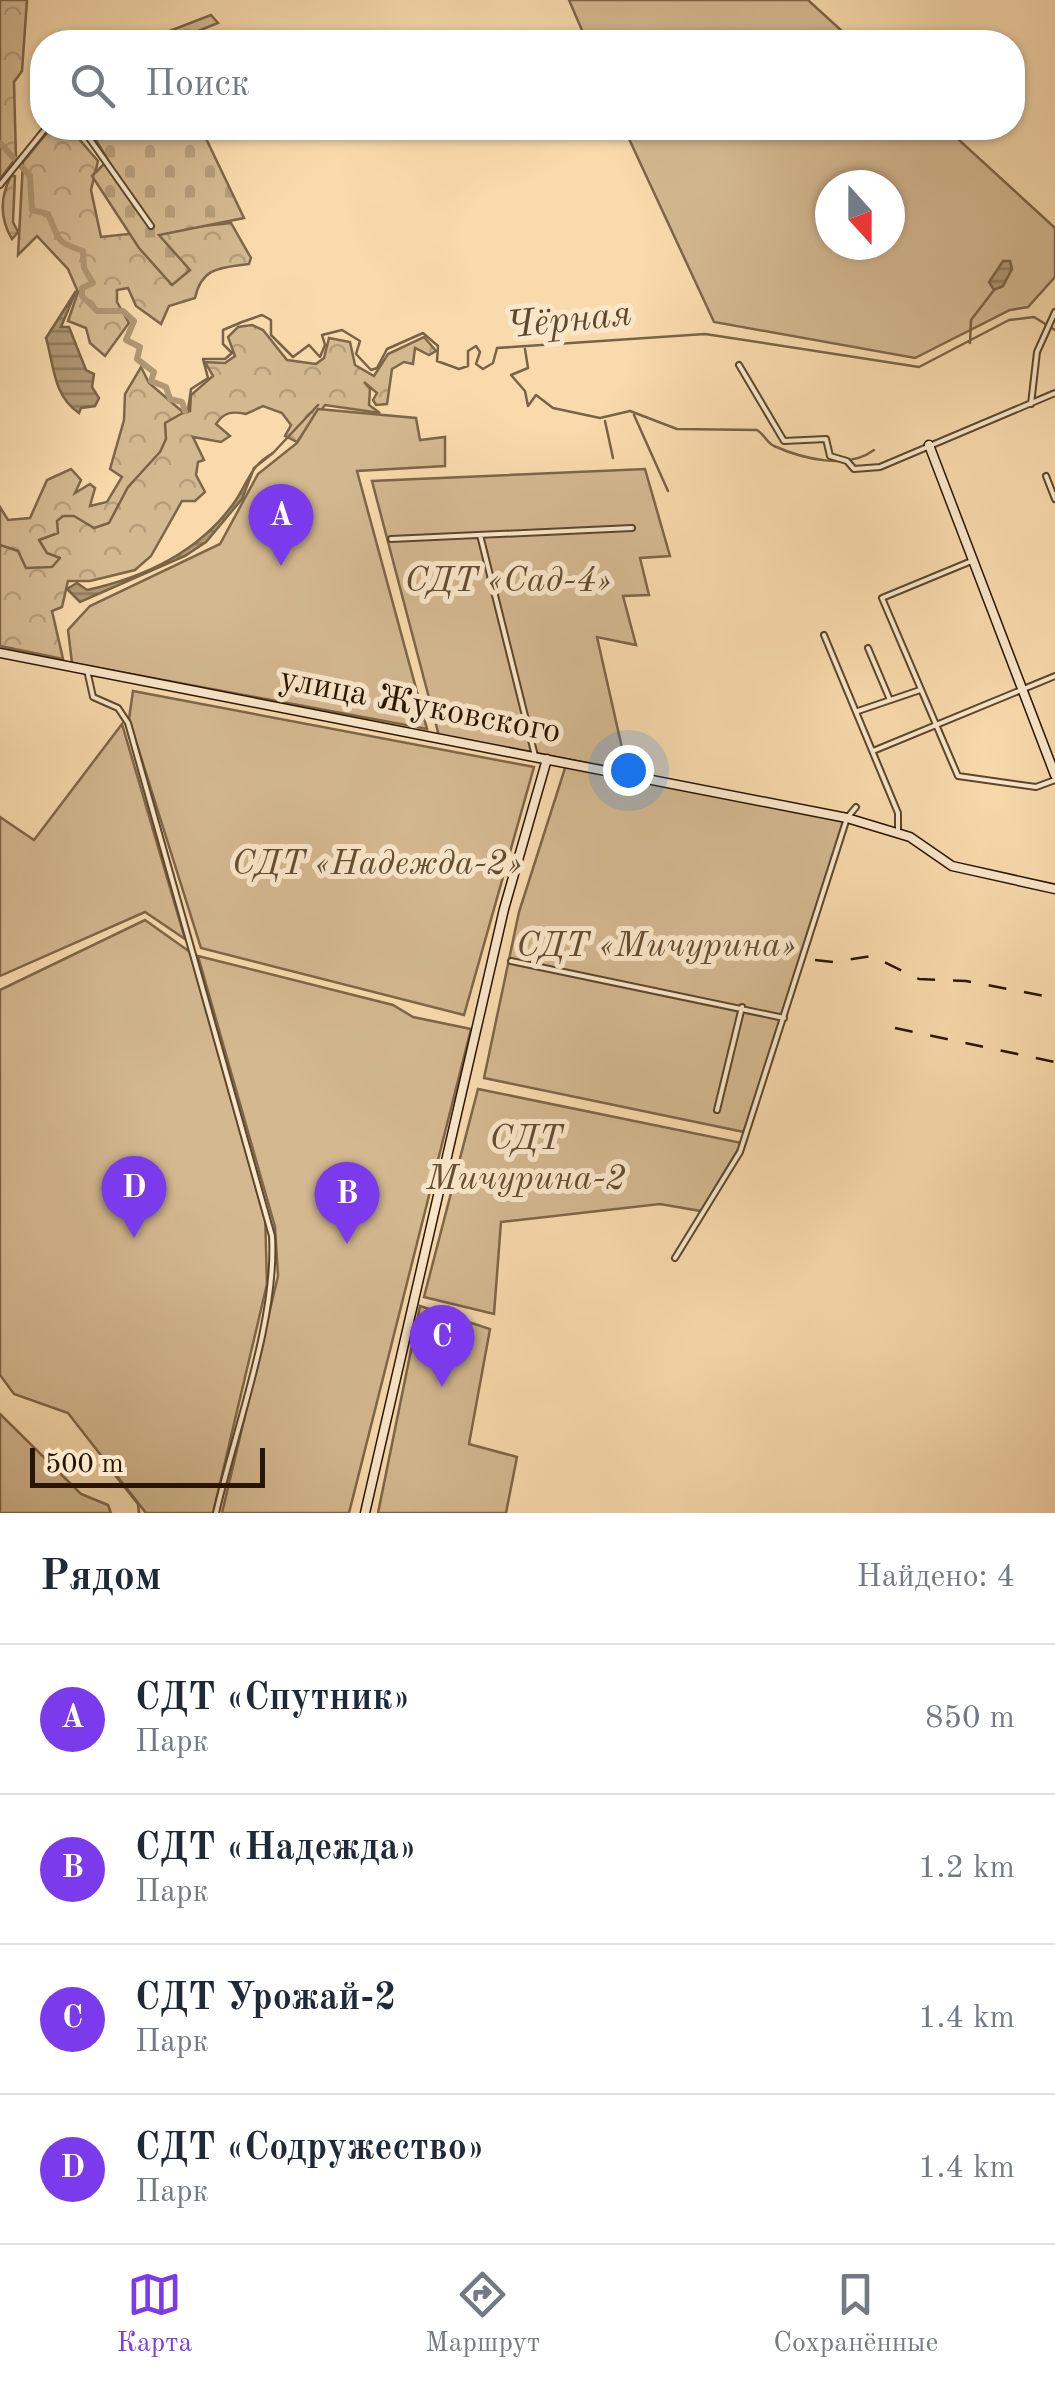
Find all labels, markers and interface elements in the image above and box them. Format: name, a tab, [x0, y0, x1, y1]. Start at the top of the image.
search box	[30, 30, 1025, 140]
icon: search	[65, 58, 120, 113]
text: Поиск	[145, 66, 250, 104]
north arrow	[815, 170, 905, 260]
water label: Чёрная	[504, 296, 634, 346]
pin: A	[248, 484, 314, 566]
park label: СДТ «Сад-4»	[405, 564, 611, 599]
street label: улица Жуковского	[276, 662, 564, 750]
your location	[603, 745, 654, 796]
park label: СДТ «Надежда-2»	[232, 847, 522, 882]
park label: СДТ «Мичурина»	[516, 929, 796, 964]
park label: СДТ Мичурина-2	[425, 1122, 626, 1197]
pin: D	[102, 1156, 166, 1238]
pin: B	[314, 1162, 380, 1244]
pin: C	[410, 1304, 474, 1387]
scale bar	[30, 1443, 265, 1488]
text: 500 m	[45, 1451, 124, 1479]
text: Рядом	[40, 1557, 162, 1599]
text: Найдено: 4	[856, 1562, 1015, 1594]
text: СДТ «Спутник»	[135, 1680, 411, 1718]
text: A	[60, 1703, 85, 1735]
text: 850 m	[925, 1703, 1015, 1735]
text: Парк	[135, 1727, 209, 1759]
text: СДТ «Надежда»	[135, 1830, 417, 1868]
text: B	[61, 1853, 84, 1885]
text: 1.2 km	[918, 1853, 1015, 1885]
text: Парк	[135, 1877, 209, 1909]
text: СДТ Урожай-2	[135, 1980, 396, 2018]
text: C	[62, 2003, 83, 2035]
text: 1.4 km	[918, 2003, 1015, 2035]
text: Парк	[135, 2027, 209, 2059]
text: СДТ «Содружество»	[135, 2130, 485, 2168]
text: D	[60, 2153, 85, 2185]
text: 1.4 km	[918, 2153, 1015, 2185]
text: Парк	[135, 2177, 209, 2209]
tab: Карта	[117, 2267, 192, 2362]
tab: Маршрут	[425, 2267, 540, 2362]
tab: Сохранённые	[773, 2267, 938, 2362]

